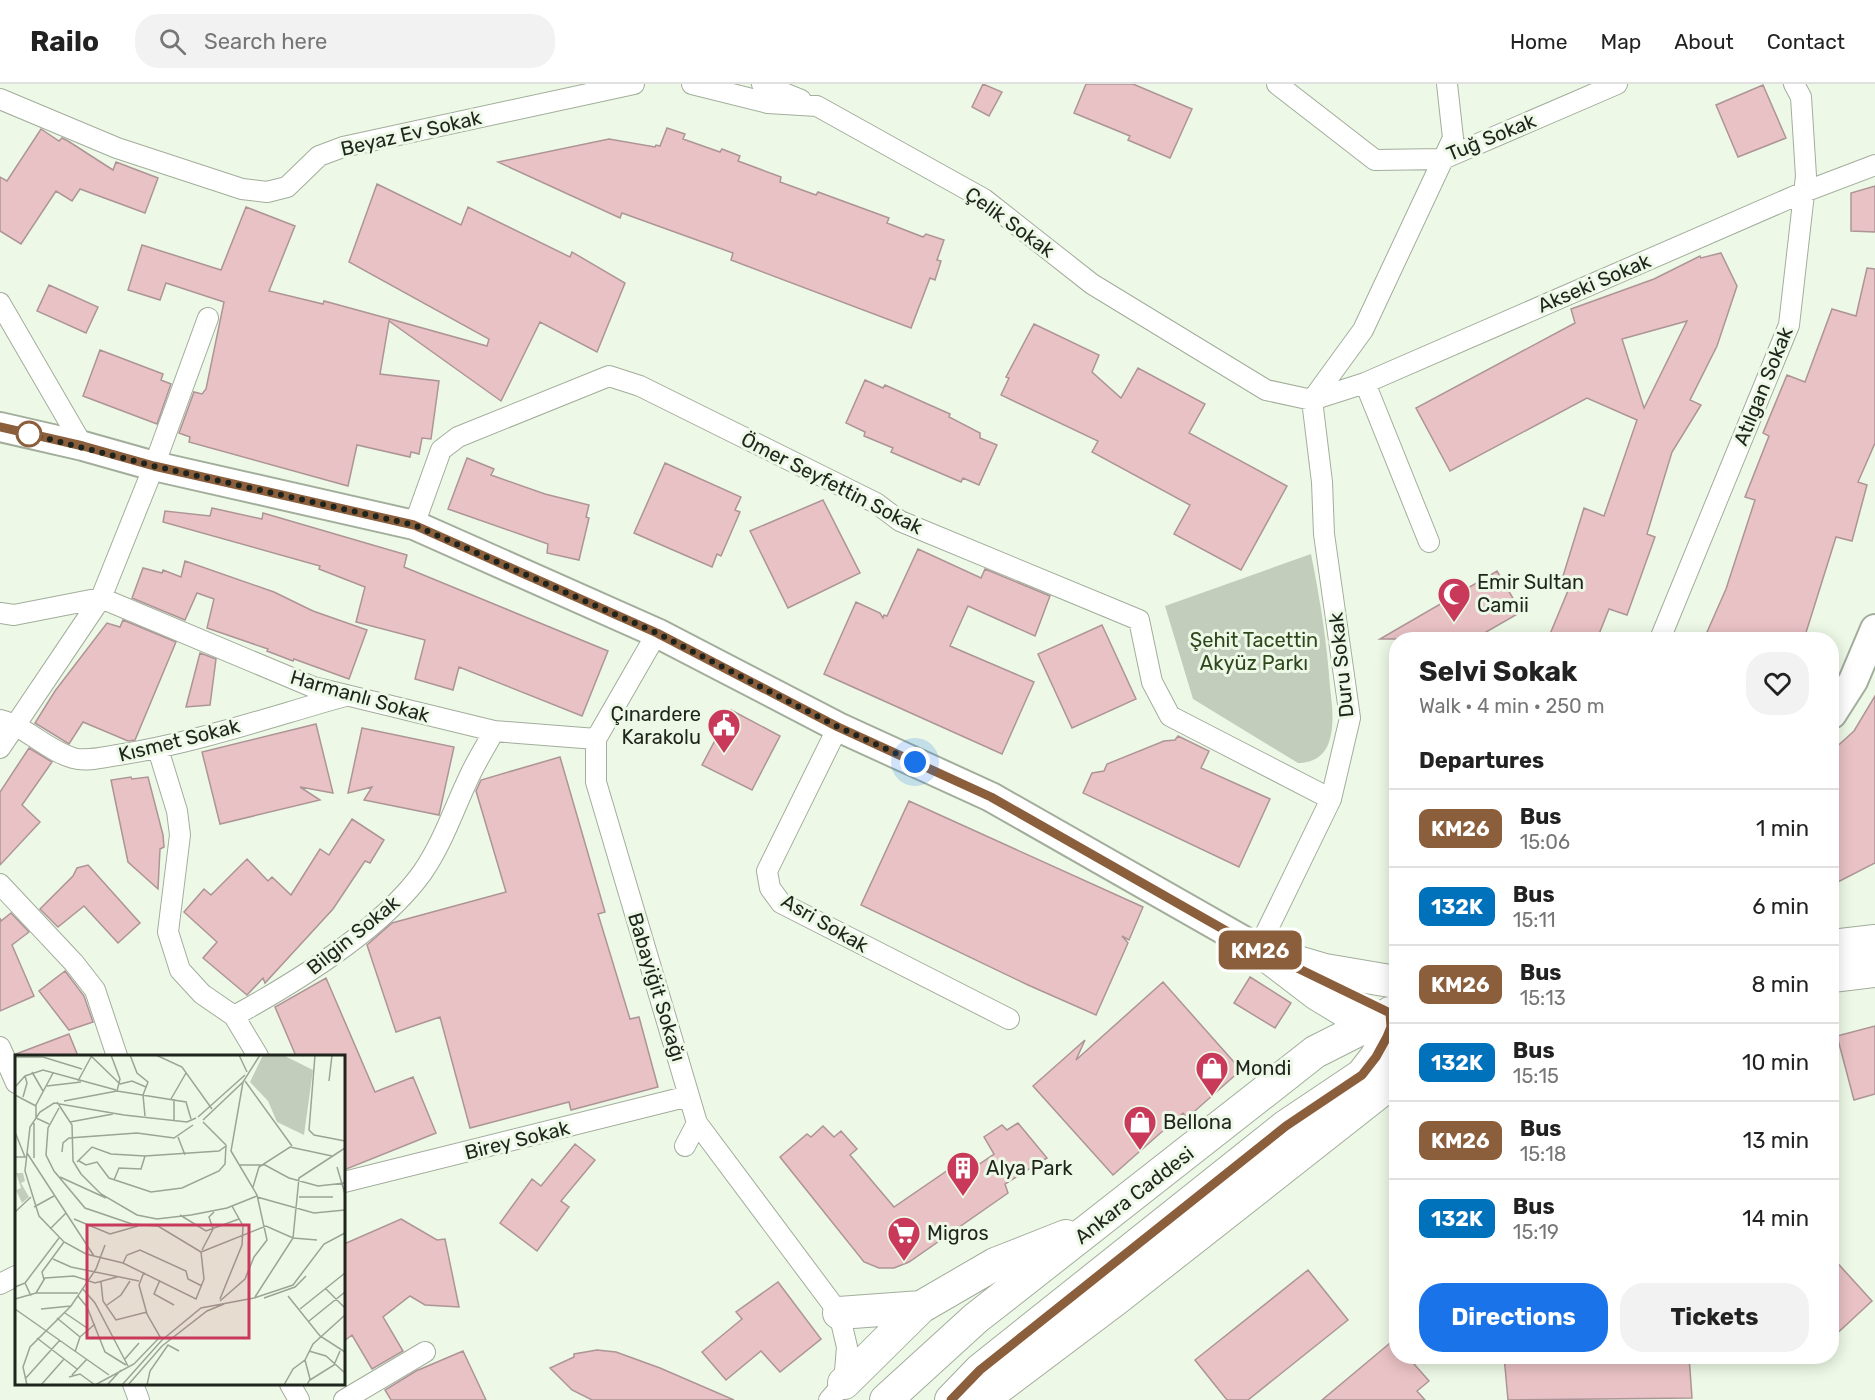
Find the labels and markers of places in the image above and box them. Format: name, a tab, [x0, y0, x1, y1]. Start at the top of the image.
unlabelled marker	[16, 421, 42, 447]
place label: Emir Sultan Camii	[1477, 570, 1584, 617]
mosque icon: Emir Sultan Camii	[1436, 576, 1472, 623]
place label: Çınardere Karakolu	[611, 702, 701, 749]
public building icon: Çınardere Karakolu	[706, 707, 742, 754]
shop icon: Mondi	[1194, 1050, 1230, 1097]
place label: Mondi	[1235, 1056, 1291, 1080]
shop icon: Bellona	[1122, 1104, 1158, 1151]
place label: Bellona	[1163, 1110, 1232, 1134]
building icon: Alya Park	[945, 1150, 981, 1197]
place label: Alya Park	[986, 1156, 1073, 1180]
supermarket icon: Migros	[886, 1215, 922, 1262]
place label: Migros	[927, 1221, 989, 1245]

